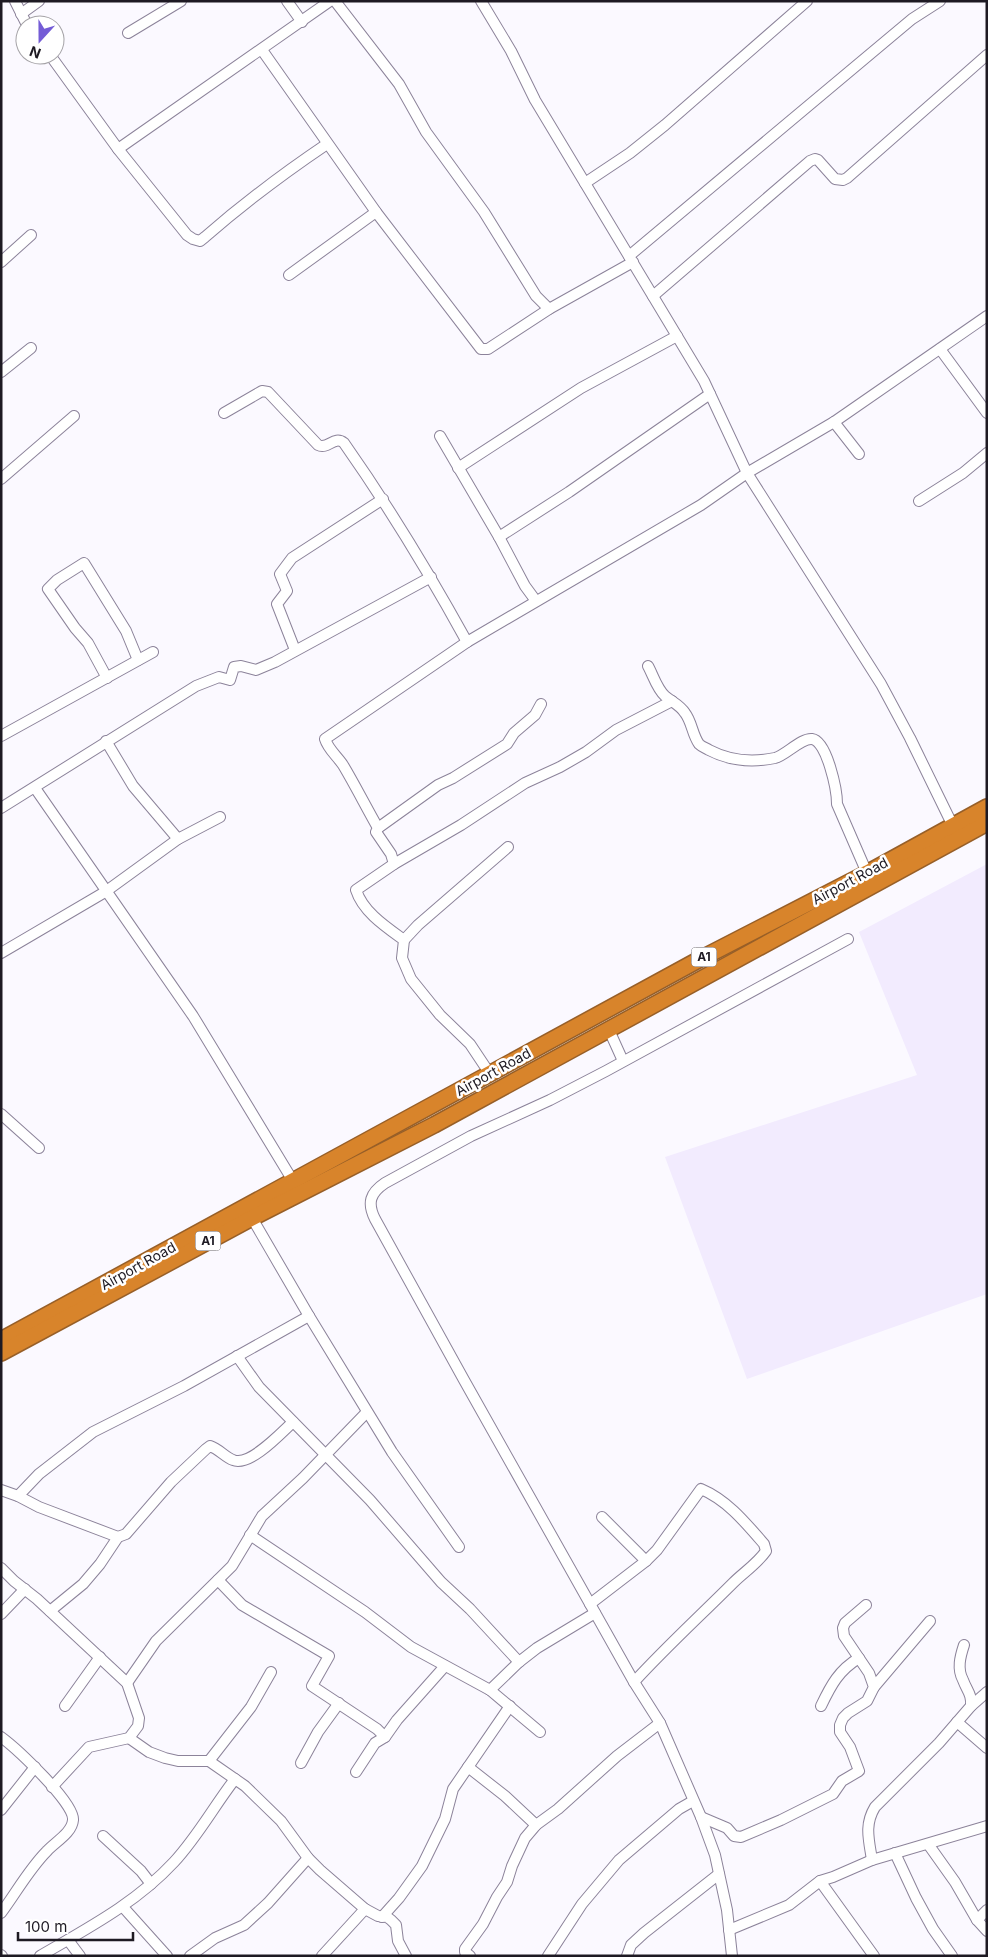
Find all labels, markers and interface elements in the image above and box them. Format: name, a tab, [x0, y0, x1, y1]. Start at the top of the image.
north arrow	[15, 15, 65, 65]
text: N	[27, 43, 43, 62]
street label: Airport Road	[809, 853, 891, 908]
road number: A1	[692, 948, 716, 966]
street label: Airport Road	[452, 1044, 533, 1099]
road number: A1	[196, 1232, 220, 1250]
street label: Airport Road	[97, 1238, 178, 1293]
scale bar	[18, 1910, 132, 1942]
text: 100 m	[25, 1917, 67, 1936]

